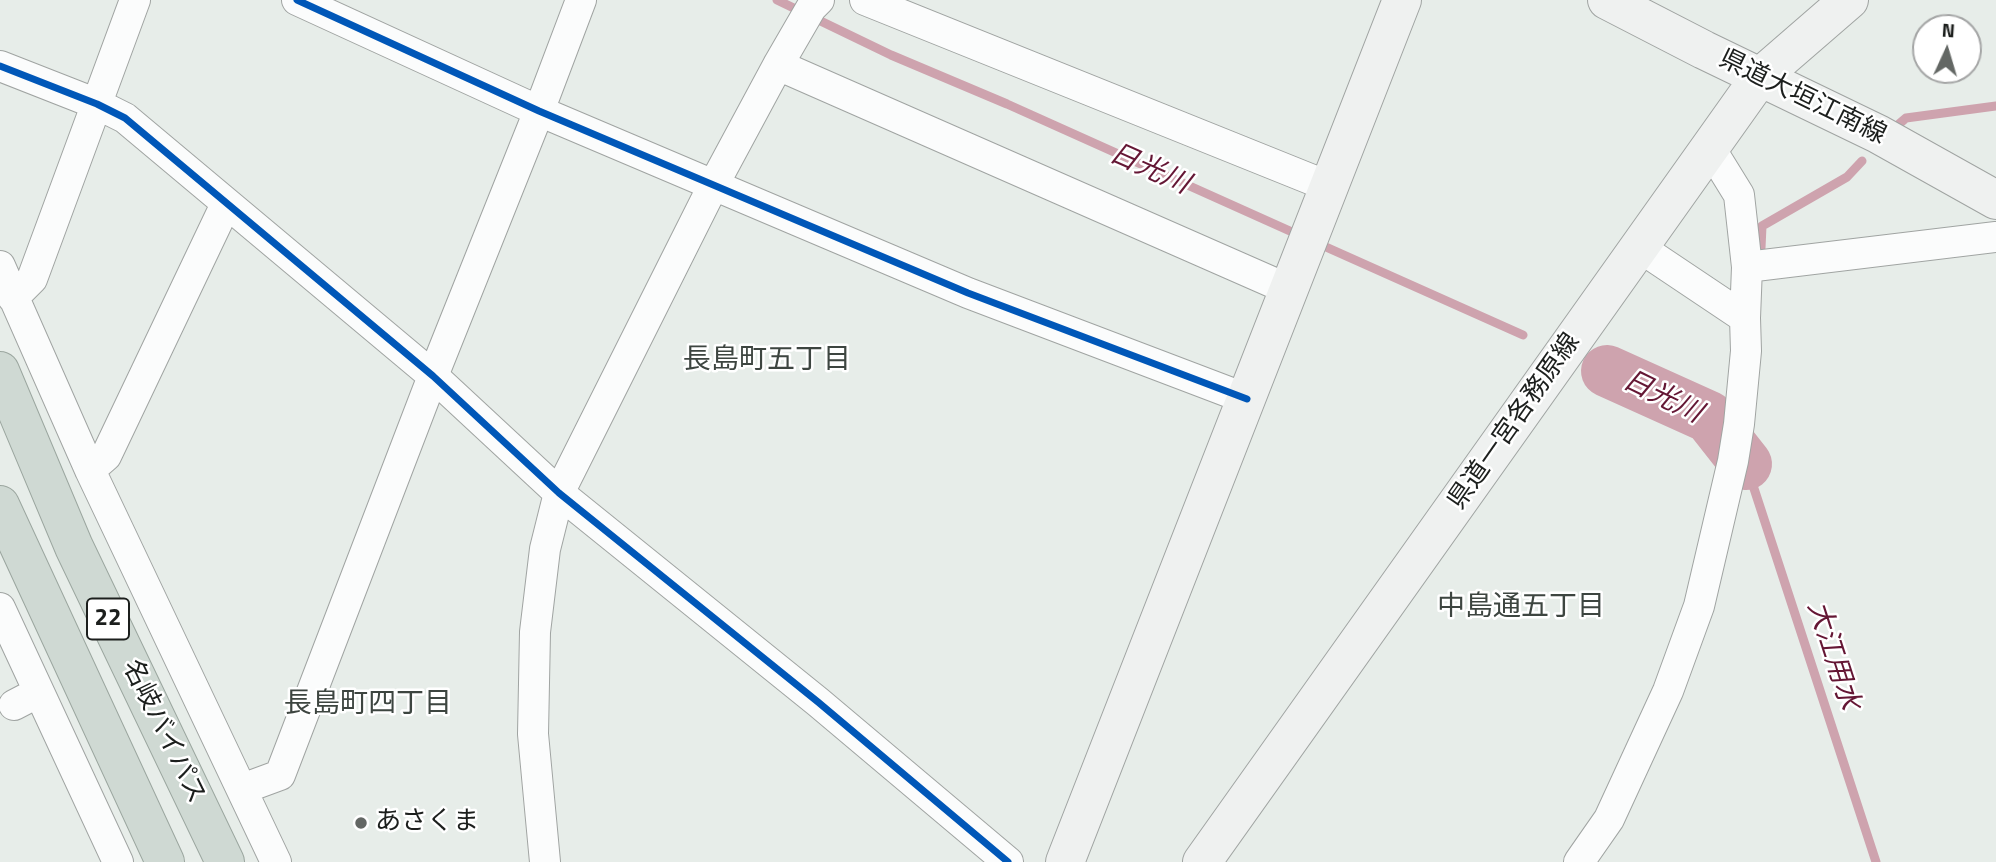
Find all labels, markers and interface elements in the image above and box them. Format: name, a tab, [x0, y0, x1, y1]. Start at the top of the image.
north arrow	[1912, 14, 1982, 84]
text: N	[1941, 15, 1956, 44]
street label: 県道大垣江南線	[1713, 44, 1891, 152]
water label: 日光川	[1104, 138, 1194, 202]
street label: 県道一宮各務原線	[1443, 328, 1587, 516]
district label: 長島町五丁目	[683, 344, 851, 378]
water label: 日光川	[1617, 364, 1707, 432]
district label: 中島通五丁目	[1437, 591, 1605, 625]
road number: 22	[87, 598, 129, 640]
water label: 大江用水	[1799, 598, 1865, 714]
street label: 名岐バイパス	[115, 655, 211, 809]
district label: 長島町四丁目	[284, 688, 452, 722]
place label: あさくま	[375, 807, 479, 839]
marker: あさくま	[353, 815, 369, 831]

